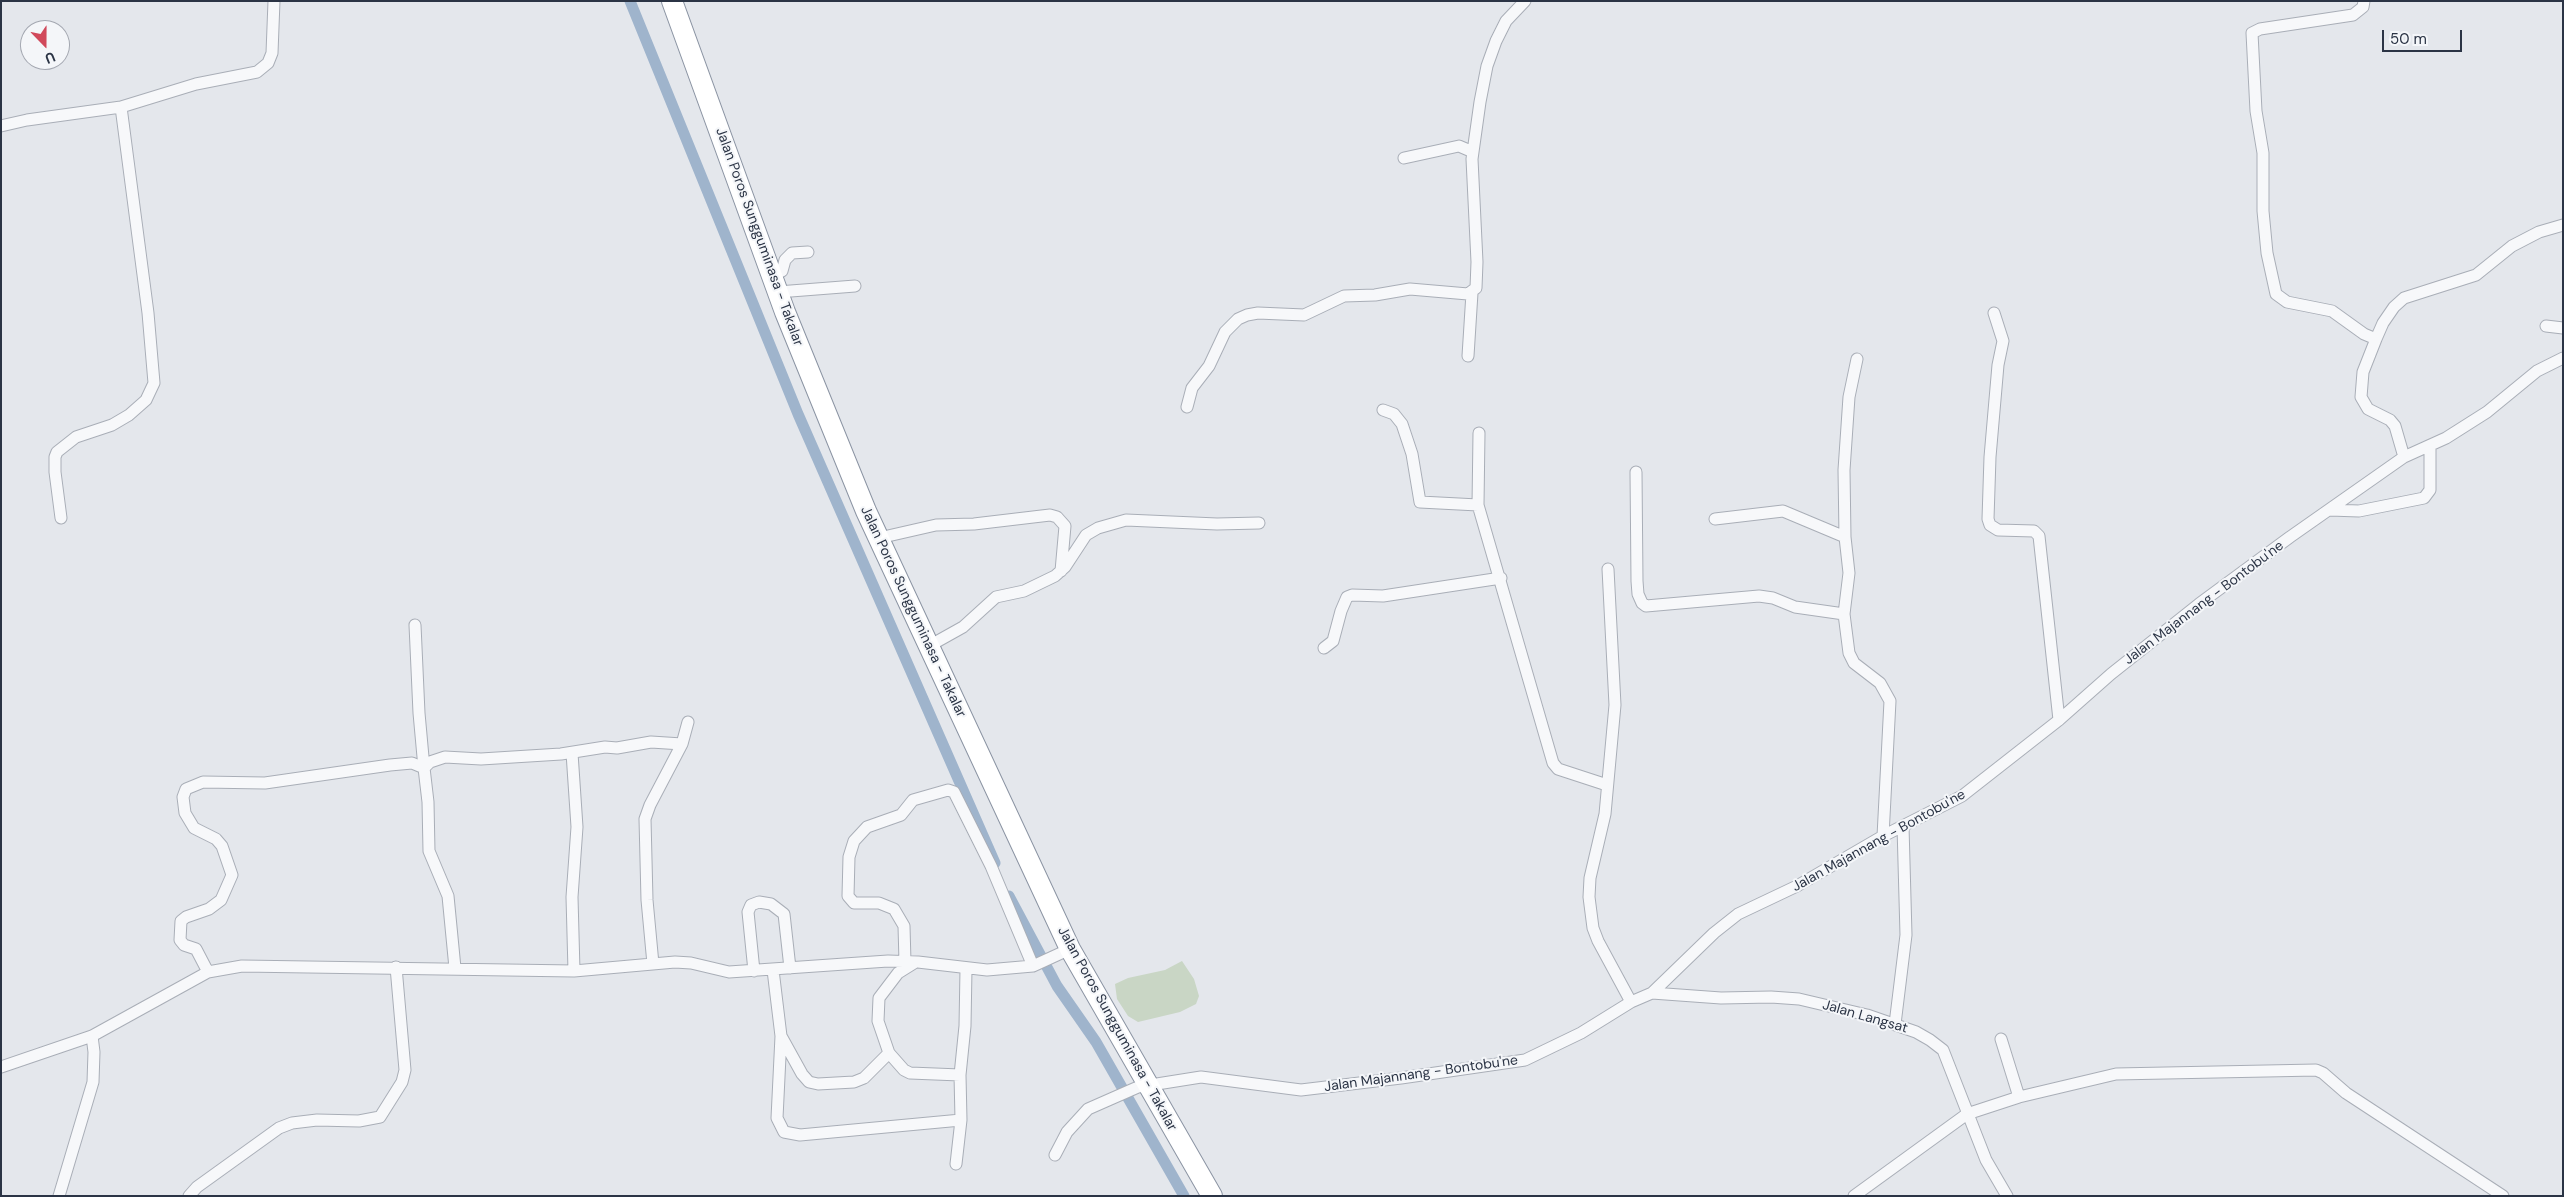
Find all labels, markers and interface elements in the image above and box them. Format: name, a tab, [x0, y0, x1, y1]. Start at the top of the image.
north arrow	[20, 20, 70, 70]
scale bar	[2384, 20, 2464, 52]
text: 50 m	[2390, 29, 2427, 49]
text: U	[42, 48, 58, 68]
street label: Jalan Poros Sungguminasa - Takalar	[712, 126, 806, 348]
street label: Jalan Poros Sungguminasa - Takalar	[857, 504, 969, 720]
street label: Jalan Majannang - Bontobu'ne	[2121, 537, 2287, 669]
street label: Jalan Majannang - Bontobu'ne	[1789, 786, 1969, 896]
street label: Jalan Poros Sungguminasa - Takalar	[1054, 924, 1180, 1134]
street label: Jalan Langsat	[1820, 997, 1910, 1037]
street label: Jalan Majannang - Bontobu'ne	[1323, 1052, 1519, 1096]

